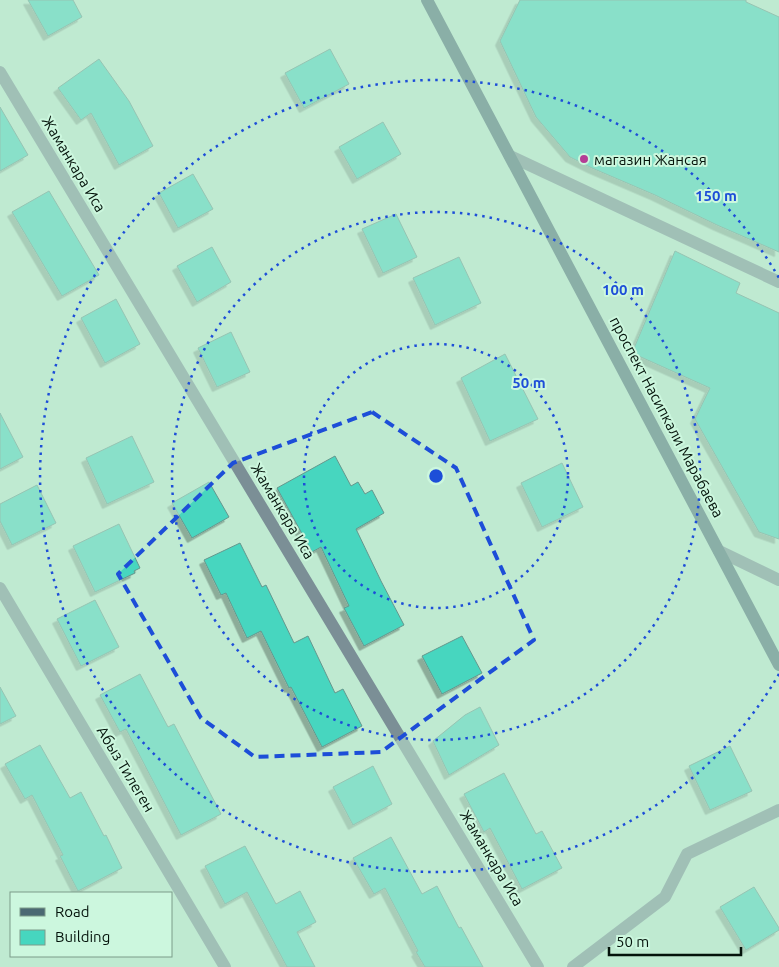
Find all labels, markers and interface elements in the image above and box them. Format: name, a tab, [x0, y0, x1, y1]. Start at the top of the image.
street label: Жаманкара Иса	[39, 113, 109, 215]
place label: магазин Жансая	[594, 151, 707, 168]
marker: магазин Жансая	[578, 153, 590, 165]
text: 150 m	[695, 187, 737, 204]
text: 100 m	[602, 281, 644, 298]
street label: проспект Насипкали Марабаева	[607, 314, 727, 520]
text: 50 m	[512, 374, 546, 391]
street label: Жаманкара Иса	[248, 460, 318, 562]
centre of rings	[427, 467, 445, 485]
street label: Абыз Тилеген	[94, 723, 158, 815]
street label: Жаманкара Иса	[457, 807, 527, 909]
legend	[10, 892, 172, 957]
text: Road	[55, 903, 90, 920]
scale bar	[609, 924, 742, 956]
text: Building	[55, 928, 110, 945]
text: 50 m	[616, 933, 649, 950]

